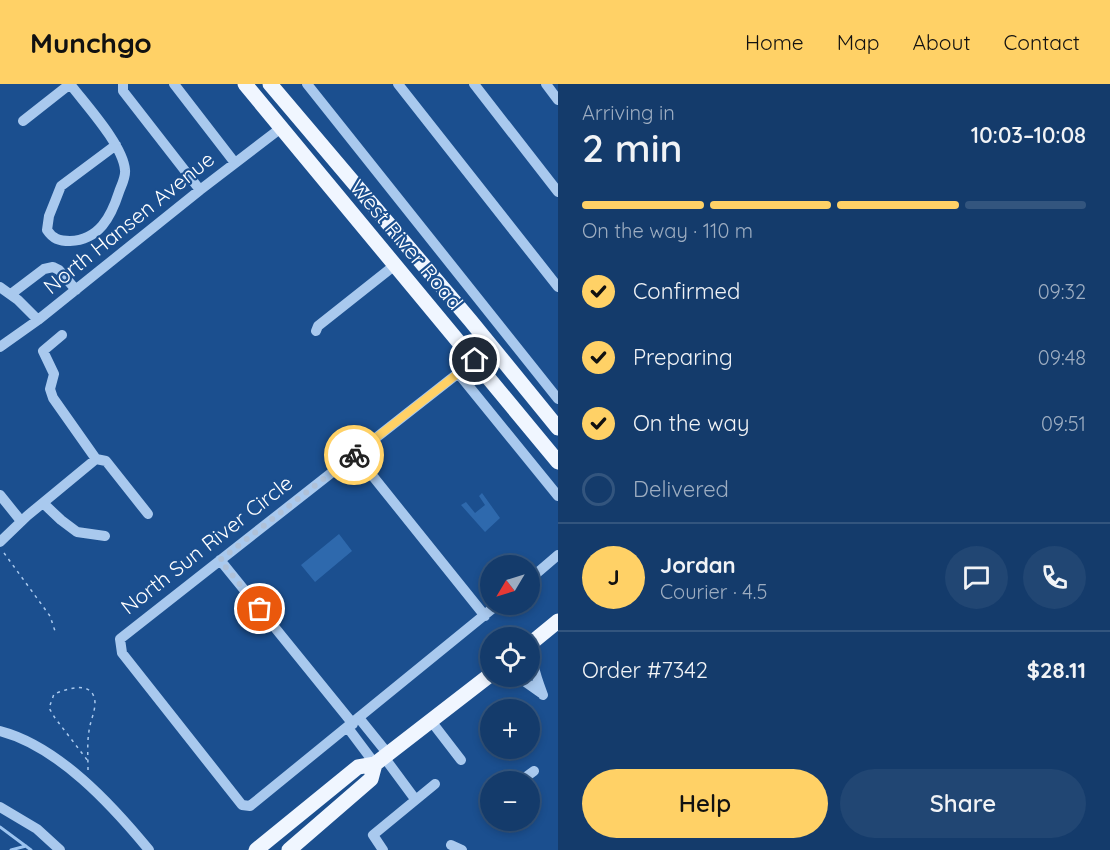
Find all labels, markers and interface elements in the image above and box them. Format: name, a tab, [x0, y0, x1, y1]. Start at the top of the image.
text: Munchgo	[30, 25, 152, 60]
text: Home	[745, 29, 804, 55]
text: Map	[837, 29, 880, 55]
text: About	[913, 29, 971, 55]
text: Contact	[1004, 29, 1080, 55]
text: Arriving in	[582, 100, 675, 125]
text: 10:03–10:08	[971, 121, 1086, 149]
text: 2 min	[582, 123, 683, 172]
street label: North Hansen Avenue	[38, 145, 219, 299]
street label: West River Road	[345, 174, 469, 315]
text: On the way · 110 m	[582, 218, 753, 243]
icon: check	[582, 275, 615, 308]
text: Confirmed	[633, 277, 740, 305]
text: 09:32	[1038, 279, 1086, 304]
pin	[449, 334, 500, 385]
icon: check	[582, 341, 615, 374]
icon: home	[458, 343, 491, 376]
text: Preparing	[633, 343, 733, 371]
text: 09:48	[1038, 345, 1086, 370]
icon: check	[582, 407, 615, 440]
text: On the way	[633, 409, 749, 437]
text: 09:51	[1041, 411, 1086, 436]
courier	[324, 425, 384, 485]
icon: bike	[338, 439, 371, 472]
street label: North Sun River Circle	[115, 469, 297, 619]
text: Delivered	[633, 475, 729, 503]
button: chat	[945, 546, 1008, 609]
button: phone	[1023, 546, 1086, 609]
text: Jordan	[660, 551, 736, 579]
north arrow	[480, 555, 540, 615]
map controls	[480, 555, 540, 831]
text: J	[607, 563, 620, 591]
text: Courier · 4.5	[660, 579, 767, 604]
pin	[234, 583, 285, 634]
icon: bag	[243, 592, 276, 625]
button: locate	[480, 627, 540, 687]
text: Order #7342	[582, 656, 708, 684]
text: $28.11	[1027, 656, 1086, 684]
button: +	[480, 699, 540, 759]
button: Help	[582, 769, 828, 838]
button: Share	[840, 769, 1086, 838]
button: −	[480, 771, 540, 831]

